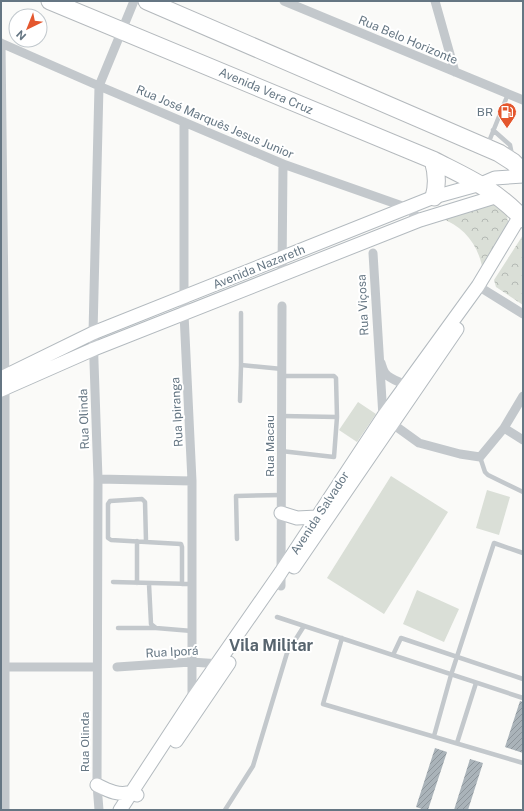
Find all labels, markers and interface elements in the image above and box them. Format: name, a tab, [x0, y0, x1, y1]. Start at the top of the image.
north arrow	[8, 8, 48, 48]
street label: Rua Belo Horizonte	[356, 13, 460, 67]
text: N	[14, 28, 28, 43]
street label: Avenida Vera Cruz	[217, 65, 315, 117]
street label: Rua José Marquês Jesus Junior	[134, 82, 296, 162]
fuel station icon: BR	[496, 101, 518, 129]
place label: BR	[477, 105, 493, 119]
street label: Avenida Nazareth	[211, 242, 307, 292]
street label: Rua Viçosa	[354, 274, 372, 336]
street label: Rua Ipiranga	[168, 377, 186, 447]
street label: Rua Olinda	[76, 388, 92, 450]
street label: Rua Macau	[263, 415, 277, 477]
street label: Avenida Salvador	[288, 469, 352, 557]
district label: Vila Militar	[229, 636, 314, 655]
street label: Rua Iporá	[145, 644, 199, 660]
street label: Rua Olinda	[78, 712, 92, 772]

